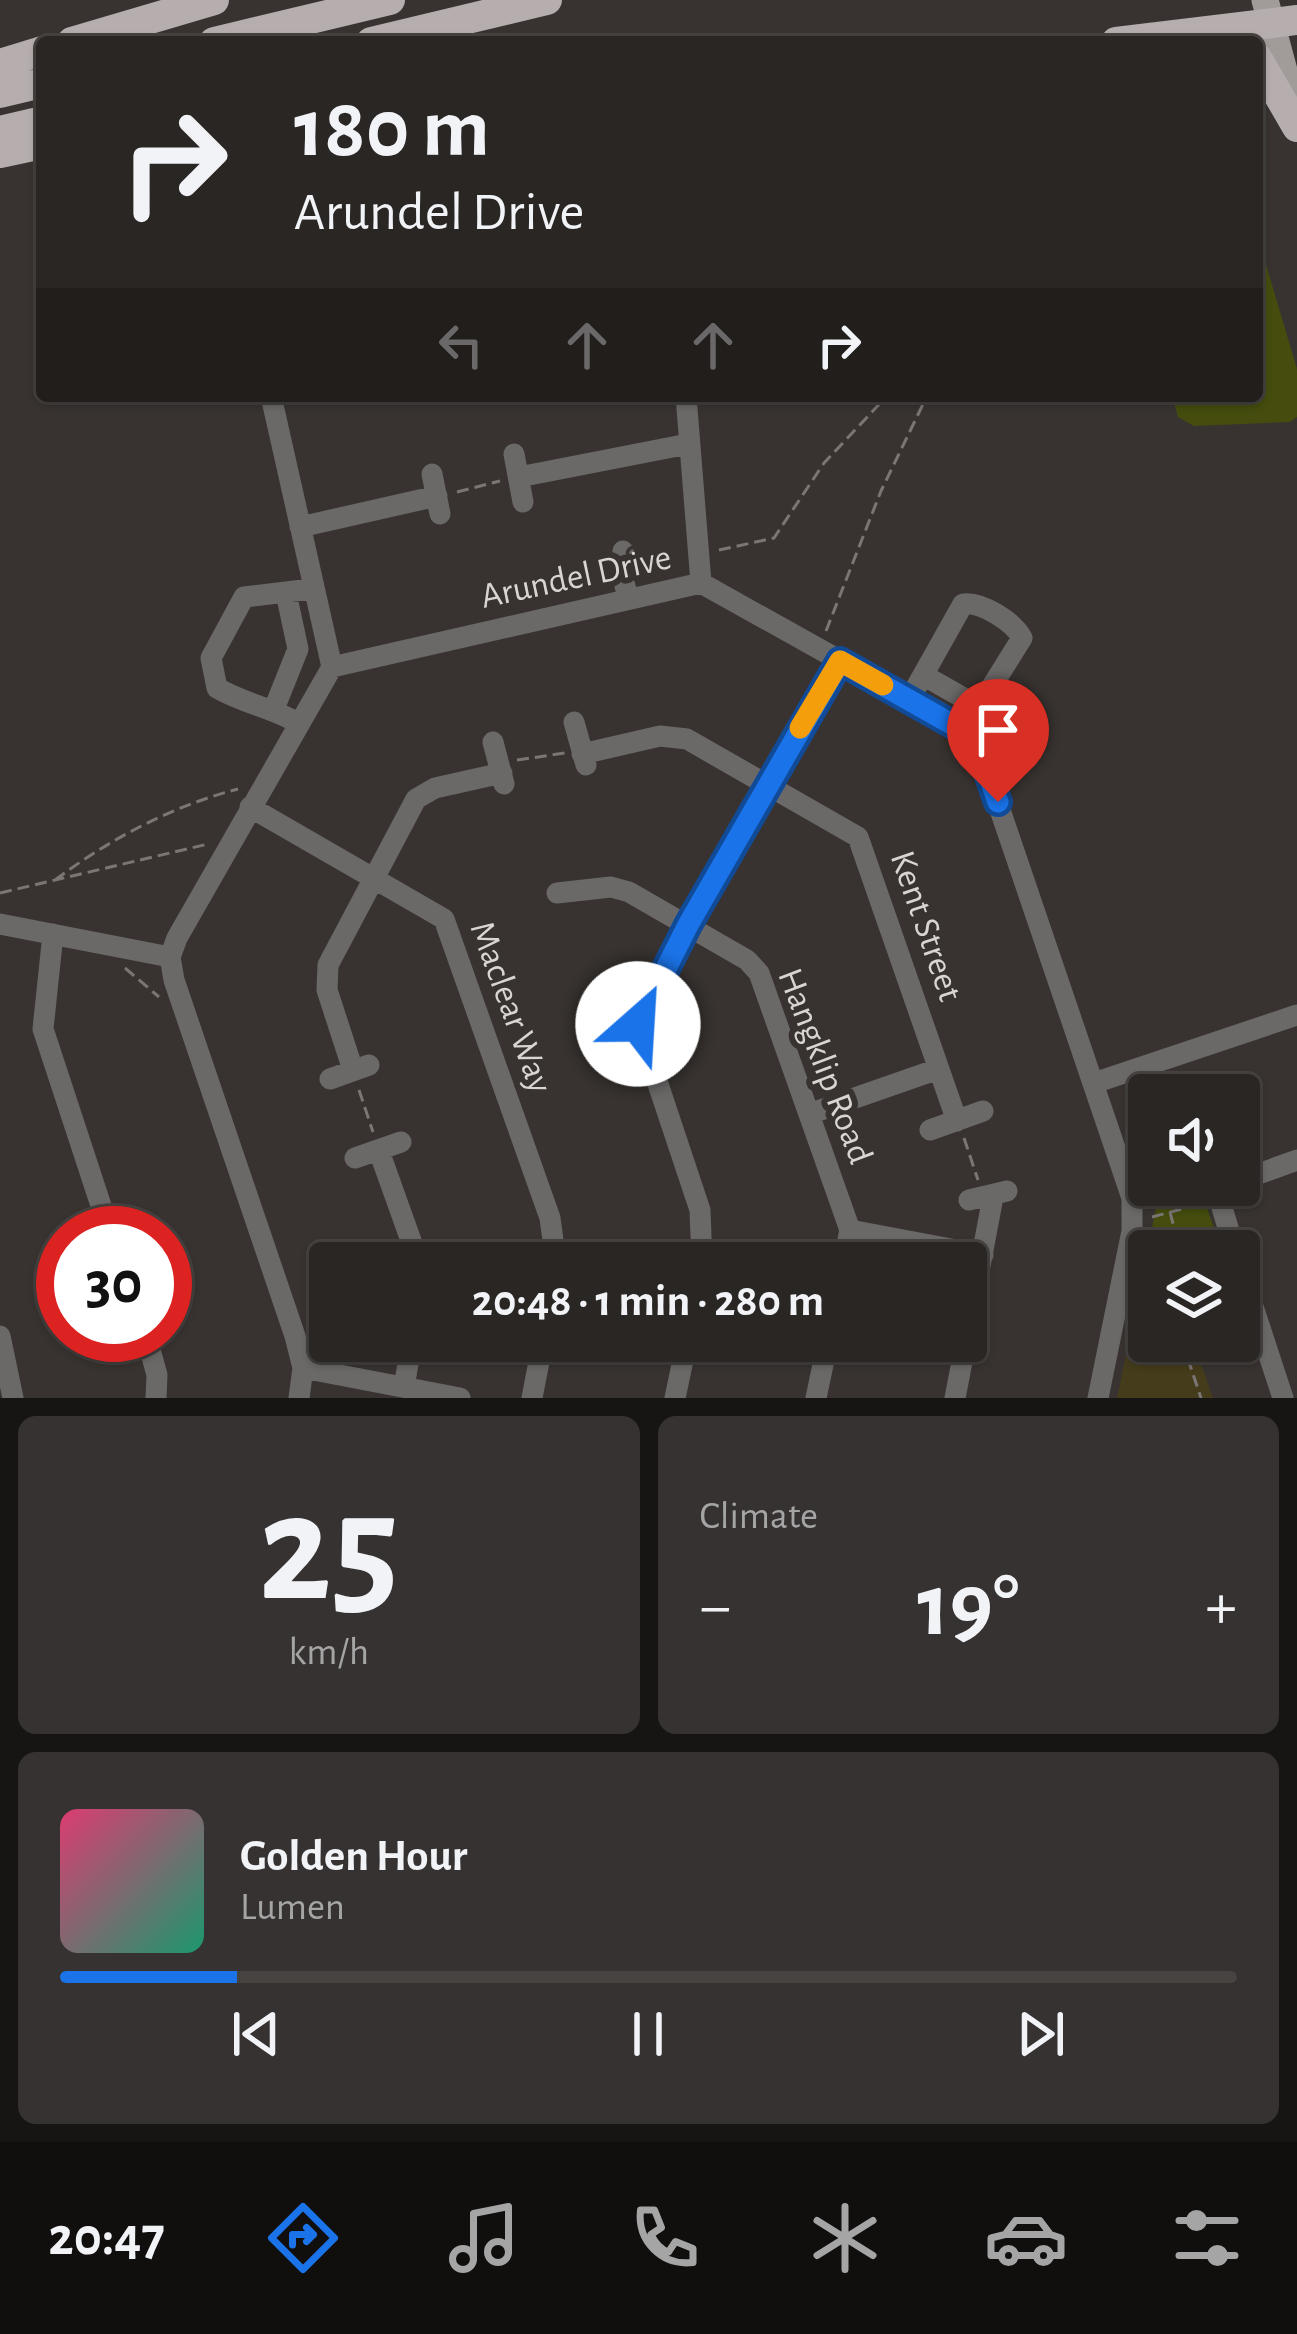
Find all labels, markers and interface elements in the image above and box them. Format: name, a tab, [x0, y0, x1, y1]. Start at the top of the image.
icon: right	[96, 84, 252, 240]
text: 180 m	[294, 88, 490, 172]
text: Arundel Drive	[294, 186, 584, 240]
icon: left	[428, 312, 494, 378]
icon: ahead	[554, 312, 620, 378]
icon: ahead	[680, 312, 746, 378]
icon: right	[806, 312, 872, 378]
street label: Arundel Drive	[478, 539, 674, 615]
pin	[947, 679, 1049, 802]
icon: arrive	[965, 697, 1031, 763]
street label: Kent Street	[884, 846, 969, 1006]
street label: Maclear Way	[463, 916, 559, 1098]
position arrow	[575, 961, 701, 1087]
street label: Hangklip Road	[771, 963, 879, 1169]
map controls	[1128, 1074, 1260, 1362]
button: sound	[1128, 1074, 1260, 1206]
speed limit sign: 30	[36, 1206, 192, 1362]
button: layers	[1128, 1230, 1260, 1362]
text: 20:48 · 1 min · 280 m	[472, 1279, 824, 1324]
text: 25	[258, 1473, 399, 1629]
text: Climate	[700, 1497, 818, 1536]
text: 19°	[917, 1562, 1019, 1652]
text: −	[700, 1574, 731, 1640]
text: +	[1205, 1574, 1237, 1640]
text: km/h	[289, 1633, 369, 1672]
text: Golden Hour	[240, 1834, 467, 1879]
text: Lumen	[240, 1888, 345, 1927]
icon: previous	[223, 2001, 289, 2067]
icon: pause	[615, 2001, 681, 2067]
icon: next	[1008, 2001, 1074, 2067]
icon: directions	[261, 2196, 345, 2280]
icon: music	[442, 2196, 526, 2280]
icon: phone	[623, 2196, 707, 2280]
icon: climate	[803, 2196, 887, 2280]
icon: car	[984, 2196, 1068, 2280]
icon: filters	[1165, 2196, 1249, 2280]
text: 20:47	[48, 2211, 165, 2265]

